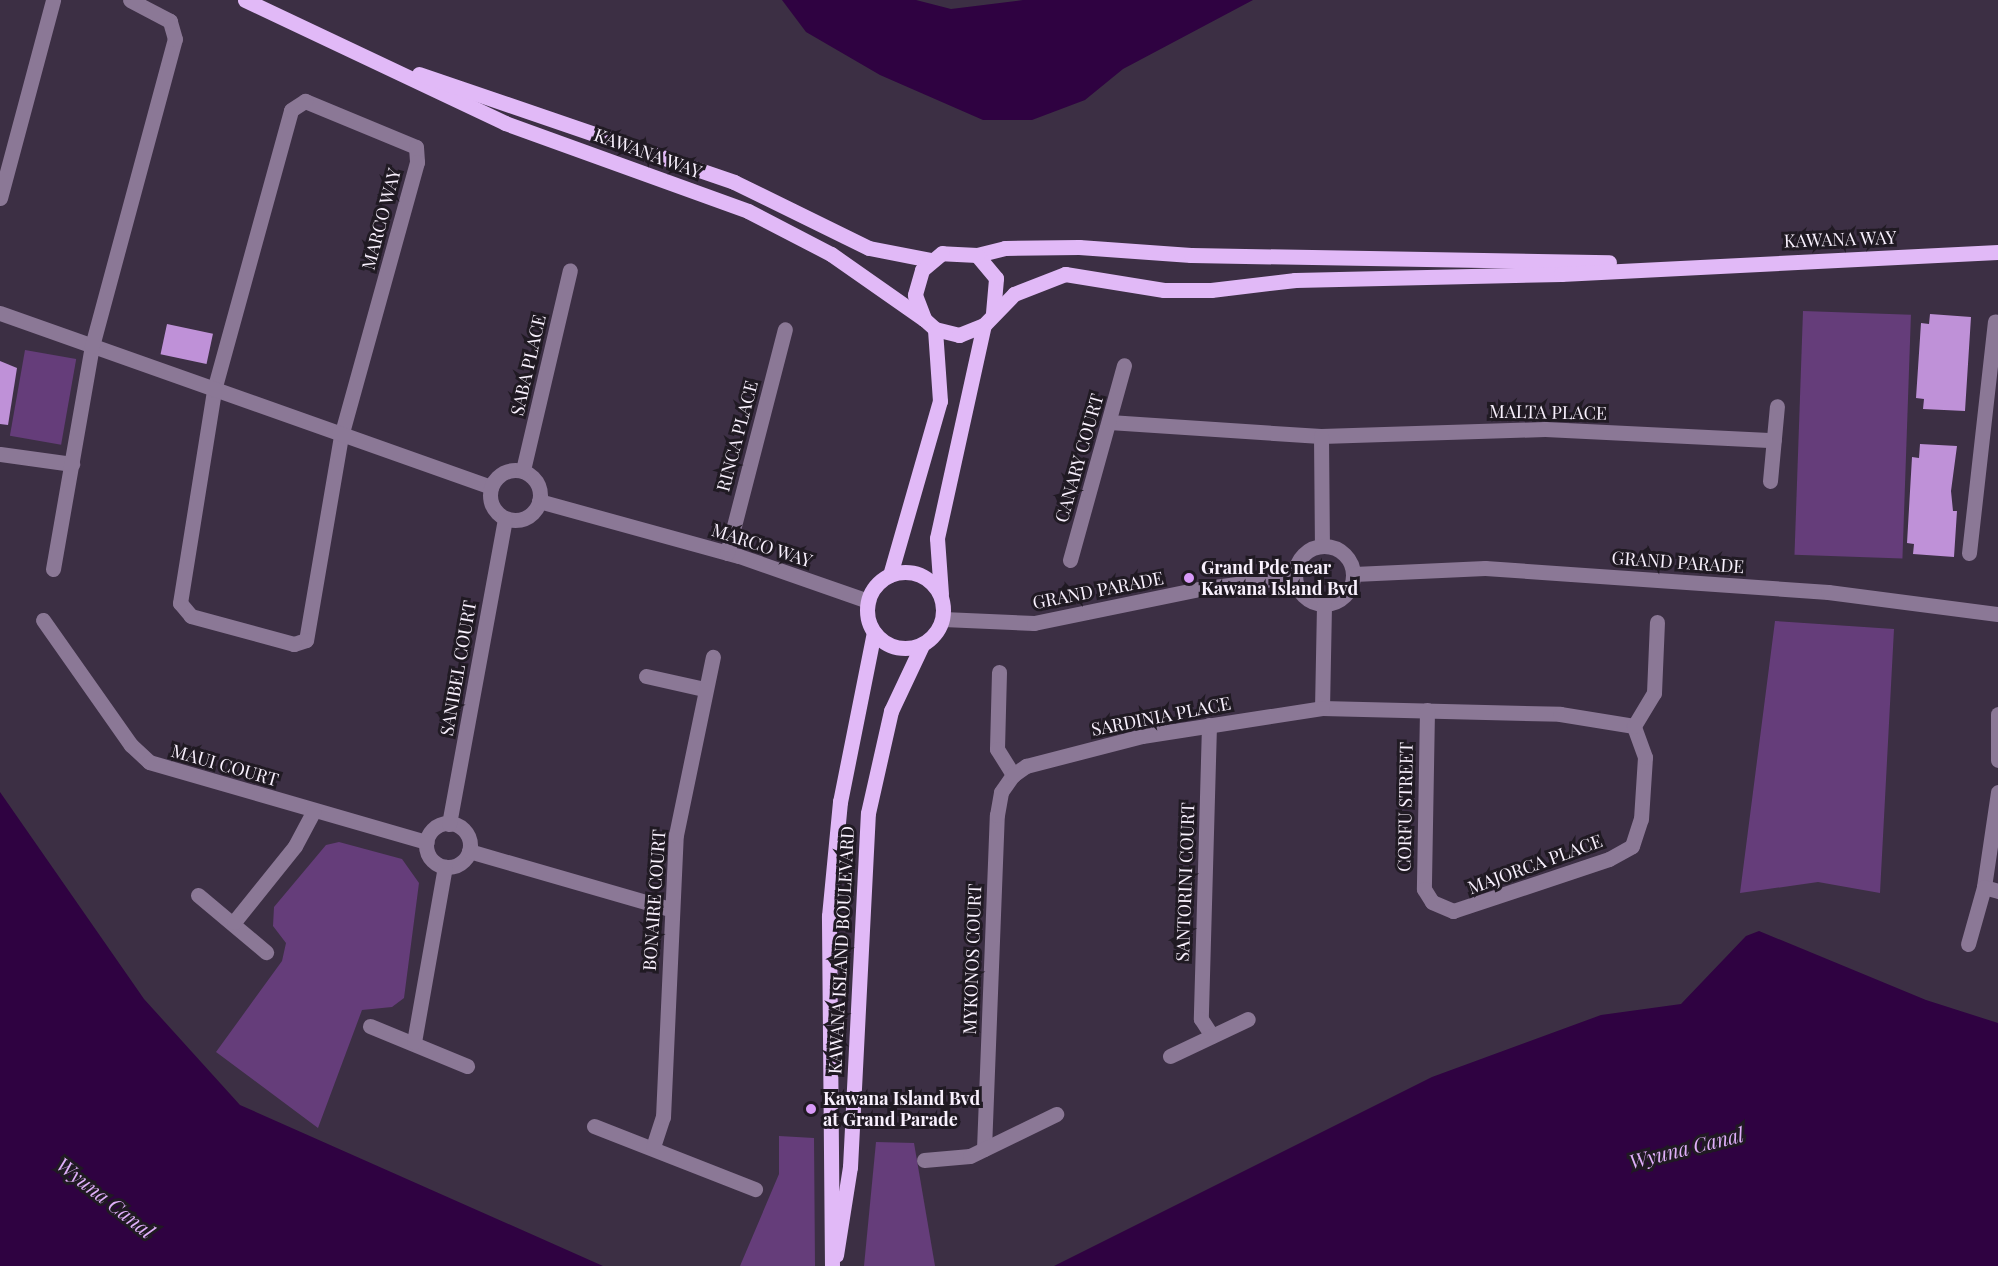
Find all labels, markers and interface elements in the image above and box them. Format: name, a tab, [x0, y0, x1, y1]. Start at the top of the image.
street label: KAWANA WAY	[591, 123, 705, 183]
street label: MARCO WAY	[357, 166, 405, 272]
street label: KAWANA WAY	[1783, 226, 1897, 252]
street label: SABA PLACE	[506, 312, 550, 418]
street label: RINCA PLACE	[712, 378, 762, 494]
street label: CANARY COURT	[1050, 391, 1108, 525]
street label: MALTA PLACE	[1489, 400, 1607, 424]
street label: MARCO WAY	[709, 519, 815, 571]
street label: GRAND PARADE	[1611, 547, 1745, 577]
place label: Grand Pde near Kawana Island Bvd	[1201, 557, 1358, 600]
street label: GRAND PARADE	[1031, 567, 1165, 613]
marker: Grand Pde near Kawana Island Bvd	[1182, 571, 1196, 585]
street label: SANIBEL COURT	[435, 599, 481, 737]
street label: SARDINIA PLACE	[1089, 692, 1233, 740]
street label: MAUI COURT	[169, 739, 281, 791]
street label: CORFU STREET	[1393, 742, 1417, 872]
street label: SANTORINI COURT	[1171, 802, 1199, 962]
street label: KAWANA ISLAND BOULEVARD	[824, 825, 858, 1075]
street label: BONAIRE COURT	[638, 829, 670, 971]
street label: MAJORCA PLACE	[1465, 830, 1605, 898]
street label: MYKONOS COURT	[959, 883, 985, 1035]
place label: Kawana Island Bvd at Grand Parade	[823, 1088, 980, 1130]
marker: Kawana Island Bvd at Grand Parade	[804, 1102, 818, 1116]
water label: Wyuna Canal	[1626, 1121, 1746, 1173]
water label: Wyuna Canal	[52, 1151, 160, 1243]

